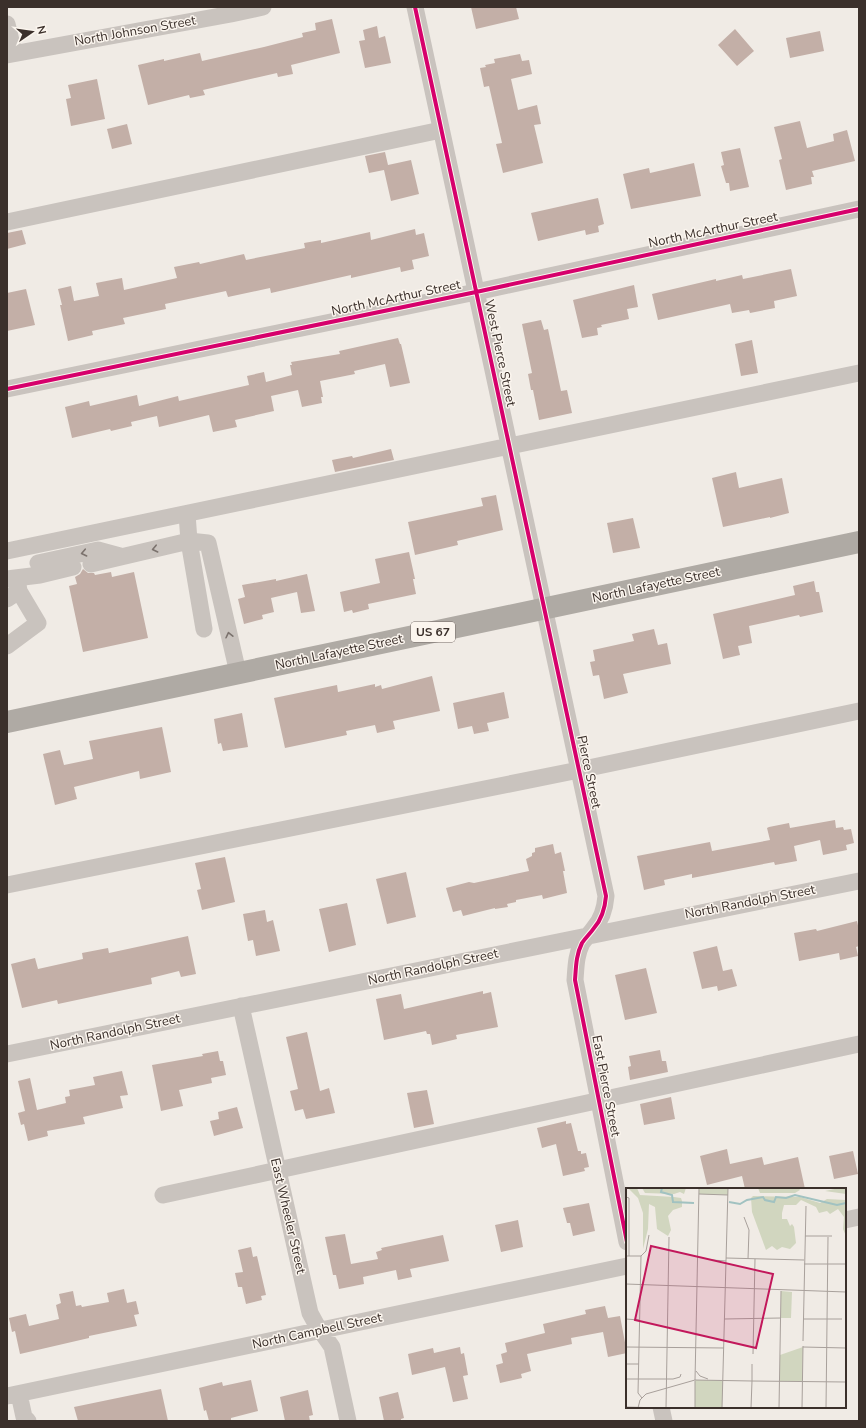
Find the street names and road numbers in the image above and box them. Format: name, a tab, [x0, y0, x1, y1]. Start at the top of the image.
street label: North Johnson Street	[73, 11, 198, 51]
street label: North McArthur Street	[647, 207, 780, 252]
street label: North McArthur Street	[330, 275, 463, 320]
street label: West Pierce Street	[480, 298, 520, 409]
street label: North Lafayette Street	[590, 563, 722, 607]
road number: US 67	[411, 622, 455, 642]
street label: North Lafayette Street	[273, 630, 405, 674]
street label: Pierce Street	[572, 734, 606, 811]
street label: North Randolph Street	[683, 880, 817, 923]
street label: North Randolph Street	[366, 944, 500, 990]
street label: North Randolph Street	[48, 1009, 182, 1055]
street label: East Pierce Street	[587, 1034, 625, 1139]
street label: East Wheeler Street	[266, 1156, 310, 1276]
street label: North Campbell Street	[250, 1308, 384, 1354]

